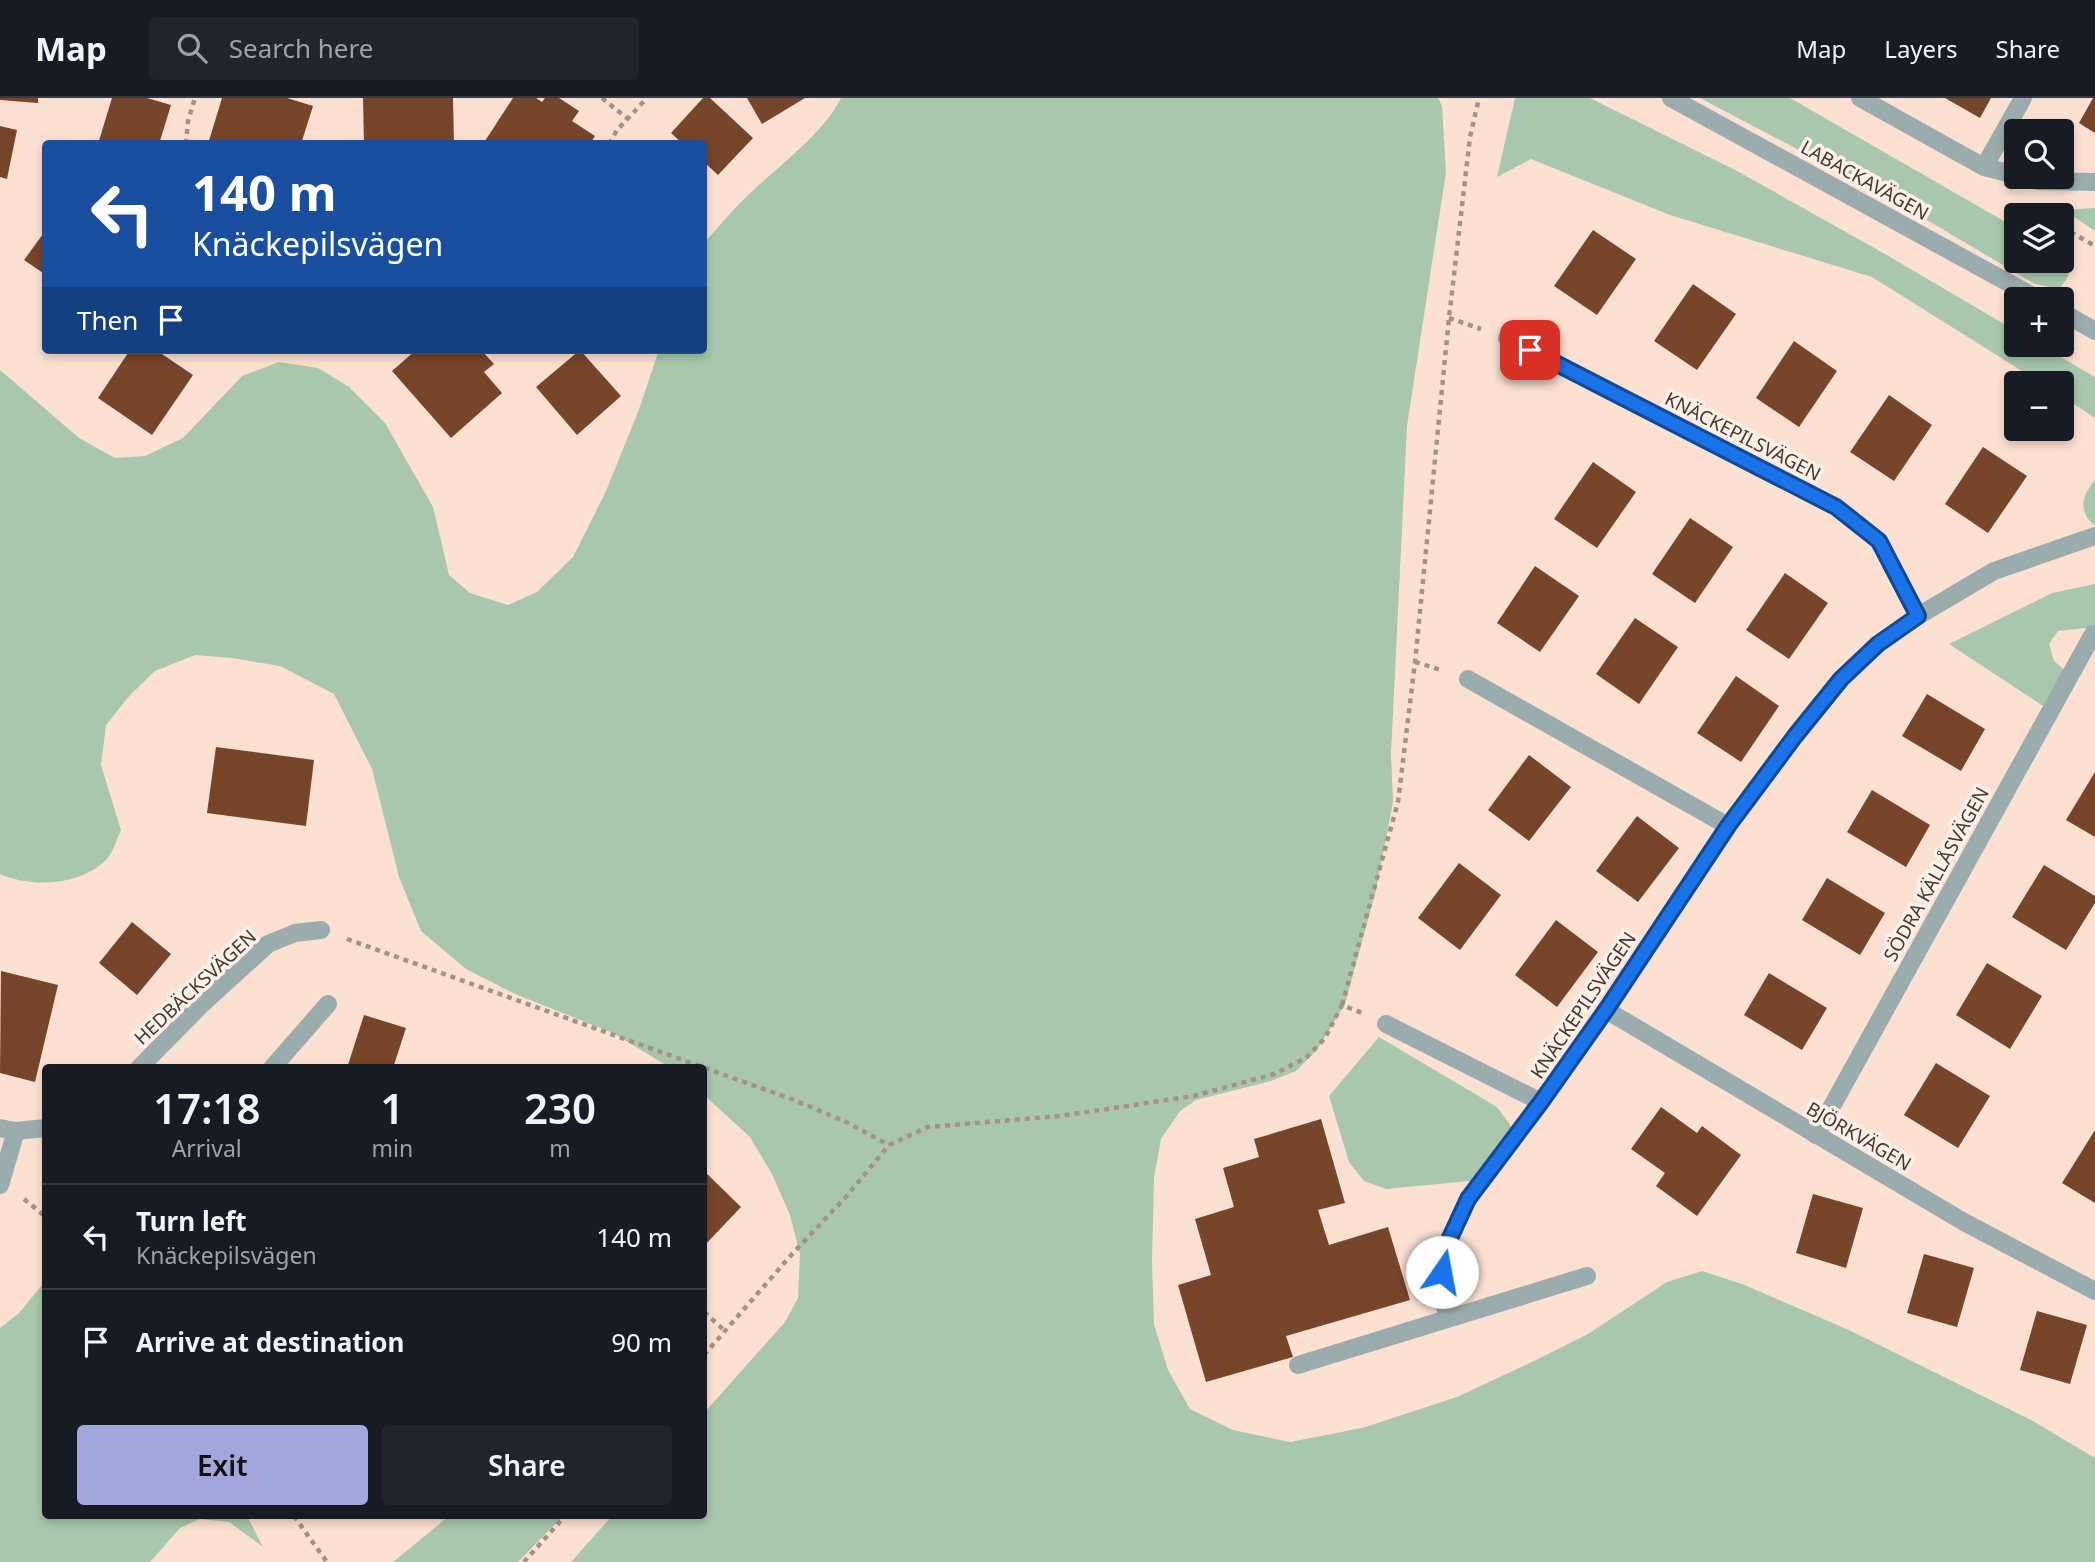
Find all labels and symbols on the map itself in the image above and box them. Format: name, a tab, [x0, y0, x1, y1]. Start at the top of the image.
street label: LABACKAVÄGEN	[1796, 134, 1934, 226]
pin	[1500, 320, 1560, 380]
street label: KNÄCKEPILSVÄGEN	[1661, 385, 1825, 487]
street label: SÖDRA KÄLLÅSVÄGEN	[1877, 782, 1995, 966]
street label: HEDBÄCKSVÄGEN	[128, 924, 262, 1050]
street label: KNÄCKEPILSVÄGEN	[1524, 926, 1642, 1084]
street label: BJÖRKVÄGEN	[1802, 1095, 1916, 1177]
position arrow	[1405, 1235, 1479, 1309]

